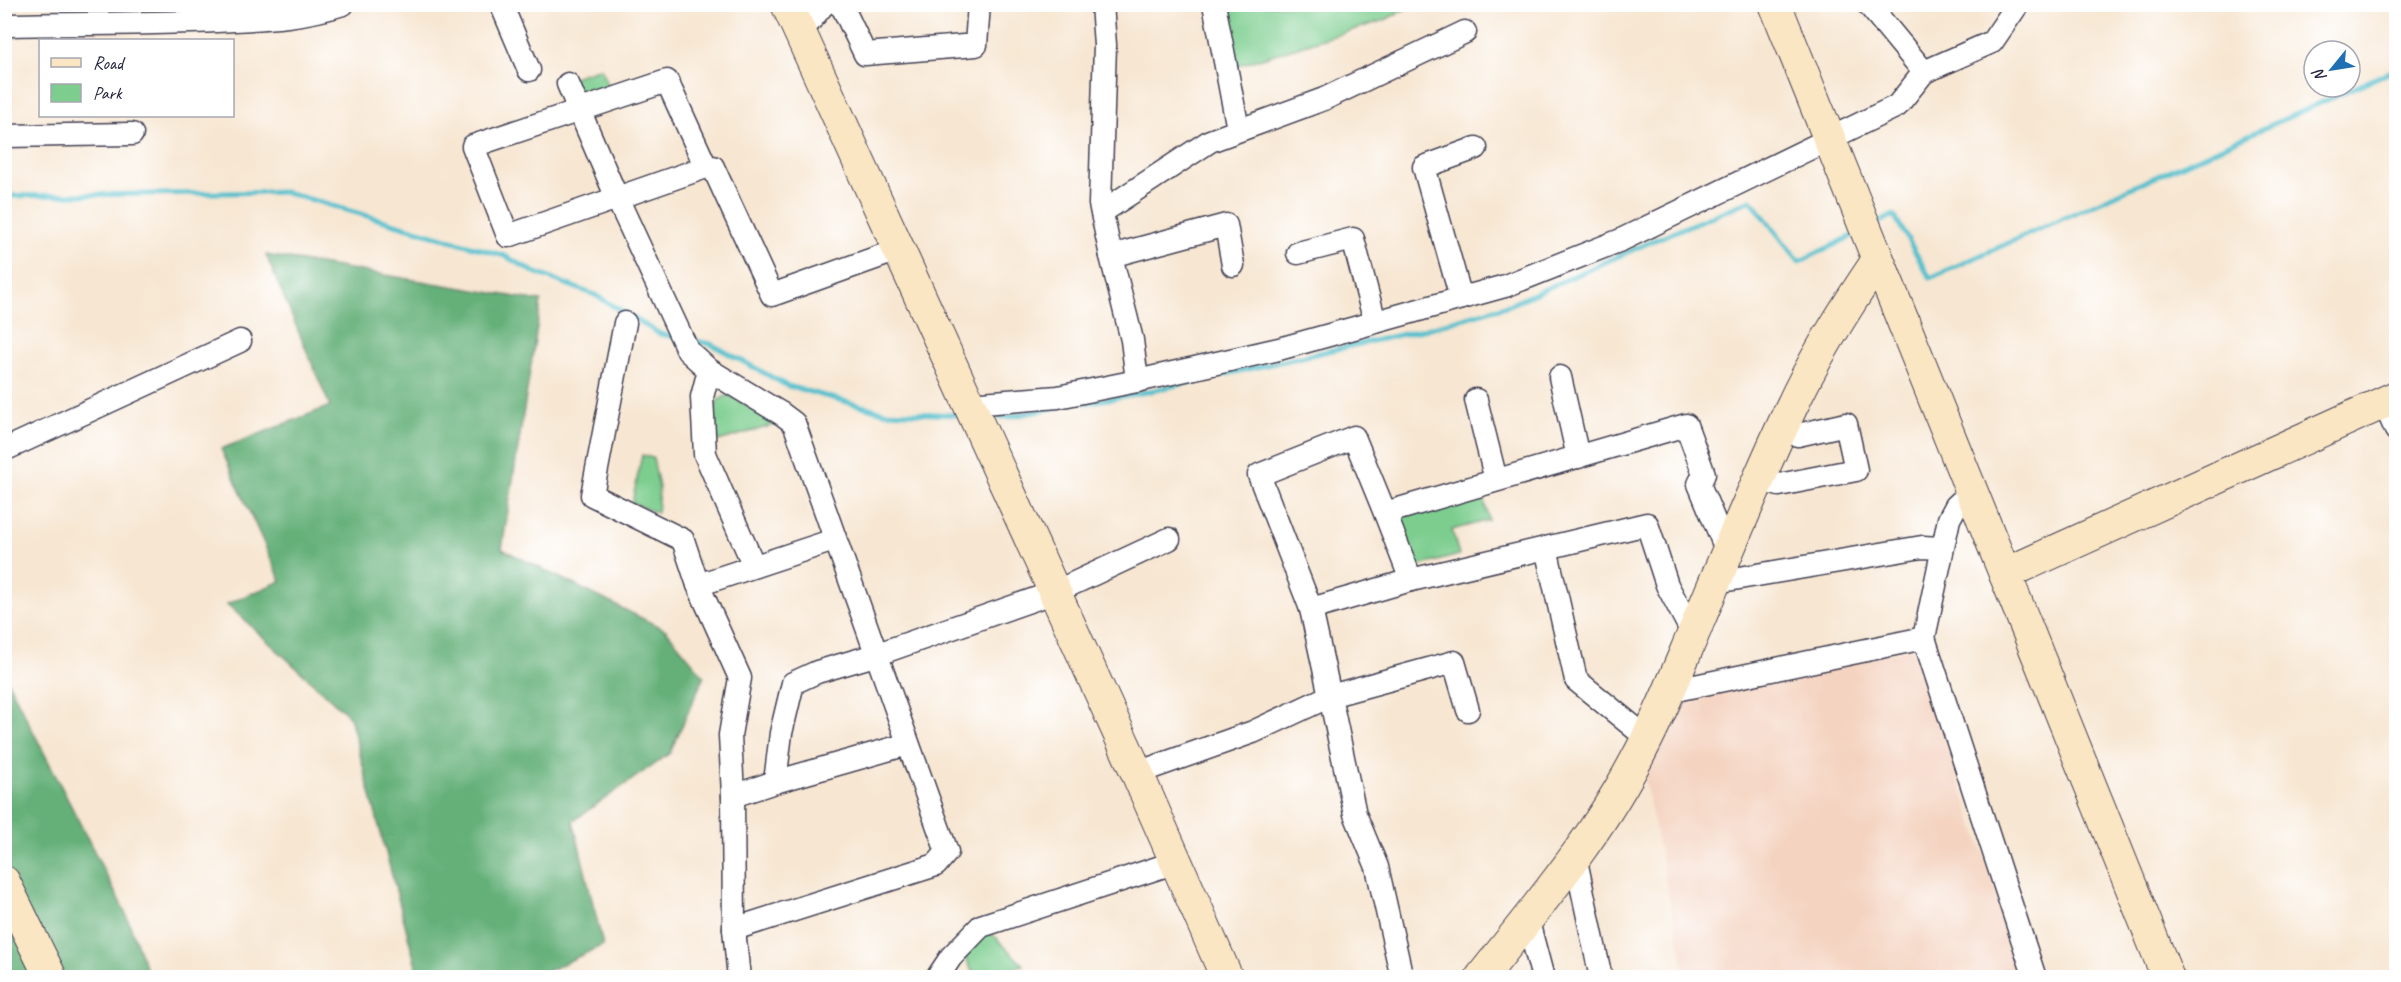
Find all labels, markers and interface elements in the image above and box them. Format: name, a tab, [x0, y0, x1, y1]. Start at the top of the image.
legend	[39, 39, 234, 117]
north arrow	[2302, 39, 2362, 99]
text: Road	[93, 52, 126, 74]
text: N	[2307, 64, 2331, 85]
text: Park	[93, 82, 123, 104]

